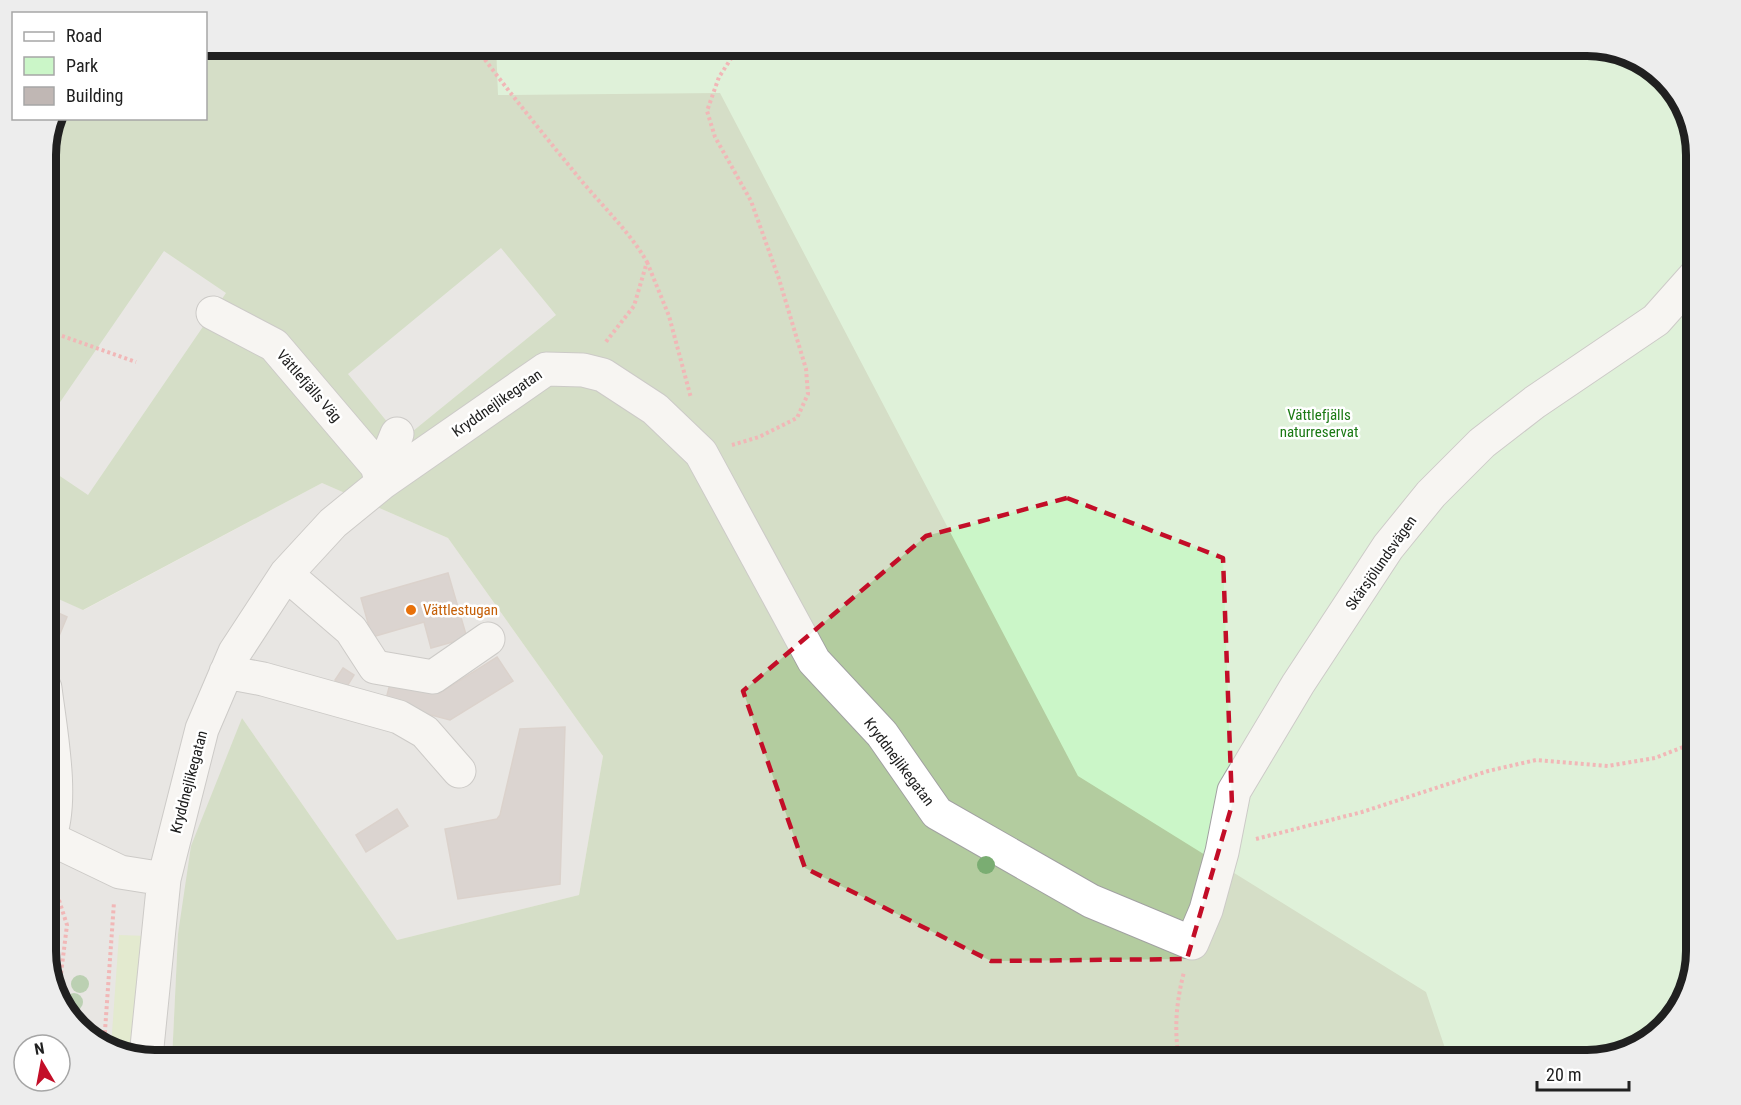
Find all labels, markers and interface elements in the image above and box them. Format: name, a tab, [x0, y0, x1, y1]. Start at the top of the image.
legend	[12, 12, 207, 120]
text: Road	[66, 25, 102, 46]
text: Park	[66, 55, 98, 76]
text: Building	[66, 85, 123, 106]
street label: Vättlefjälls Väg	[273, 346, 345, 426]
street label: Kryddnejlikegatan	[449, 365, 545, 441]
park label: Vättlefjälls naturreservat	[1280, 406, 1358, 441]
street label: Skärsjölundsvägen	[1342, 512, 1420, 614]
place label: Vättlestugan	[423, 601, 498, 619]
marker: Vättlestugan	[404, 603, 418, 617]
street label: Kryddnejlikegatan	[860, 714, 938, 810]
street label: Kryddnejlikegatan	[167, 729, 211, 835]
north arrow	[12, 1033, 72, 1093]
text: N	[33, 1039, 46, 1059]
scale bar	[1537, 1054, 1628, 1092]
text: 20 m	[1546, 1064, 1581, 1085]

